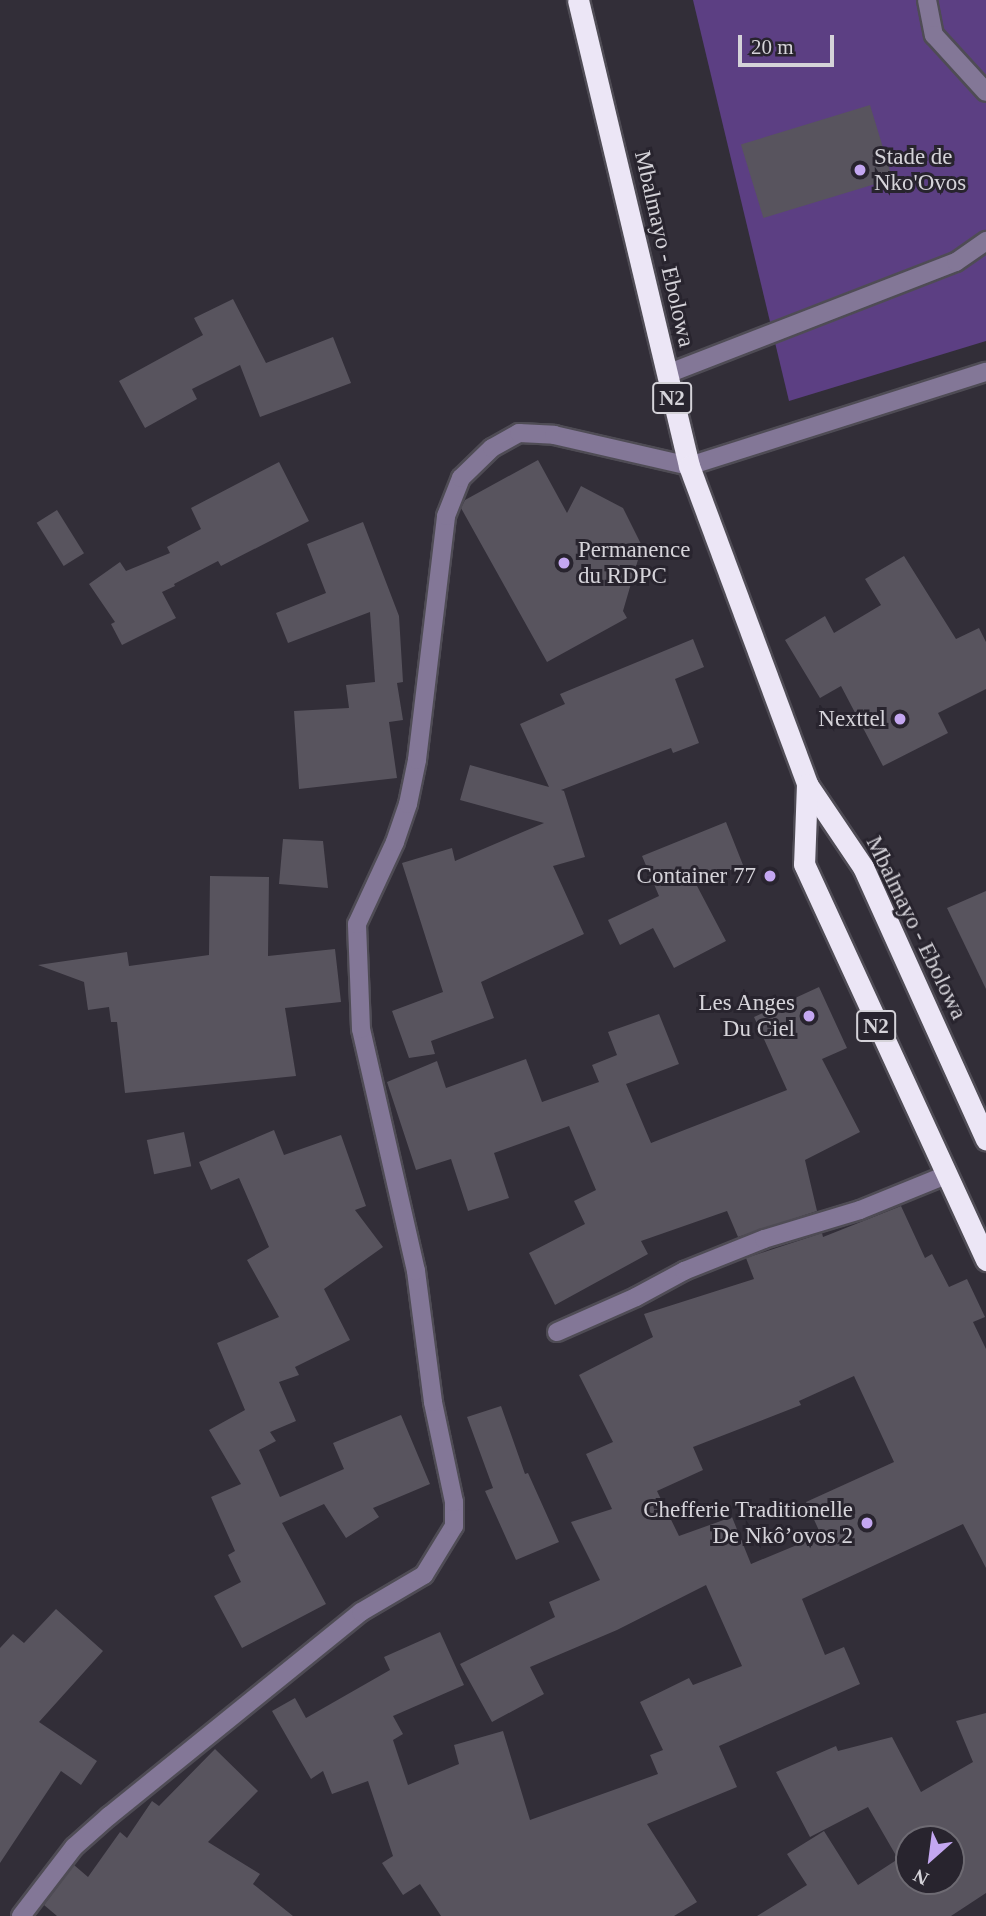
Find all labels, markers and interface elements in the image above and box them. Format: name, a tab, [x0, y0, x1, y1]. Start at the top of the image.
scale bar	[741, 21, 837, 65]
text: 20 m	[751, 35, 794, 59]
place label: Stade de Nko'Ovos	[874, 143, 966, 197]
street label: Mbalmayo - Ebolowa	[628, 148, 700, 350]
marker: Stade de Nko'Ovos	[852, 162, 868, 178]
road number: N2	[651, 380, 693, 416]
place label: Permanence du RDPC	[578, 536, 690, 590]
marker: Permanence du RDPC	[556, 555, 572, 571]
place label: Nexttel	[818, 705, 886, 733]
marker: Nexttel	[892, 711, 908, 727]
street label: Mbalmayo - Ebolowa	[860, 832, 972, 1024]
place label: Container 77	[637, 862, 756, 890]
marker: Container 77	[762, 868, 778, 884]
place label: Les Anges Du Ciel	[697, 989, 795, 1043]
marker: Les Anges Du Ciel	[801, 1008, 817, 1024]
road number: N2	[855, 1009, 897, 1044]
place label: Chefferie Traditionelle De Nkô’ovos 2	[643, 1496, 853, 1550]
marker: Chefferie Traditionelle De Nkô’ovos 2	[859, 1515, 875, 1531]
north arrow	[895, 1825, 965, 1895]
text: N	[910, 1865, 932, 1890]

